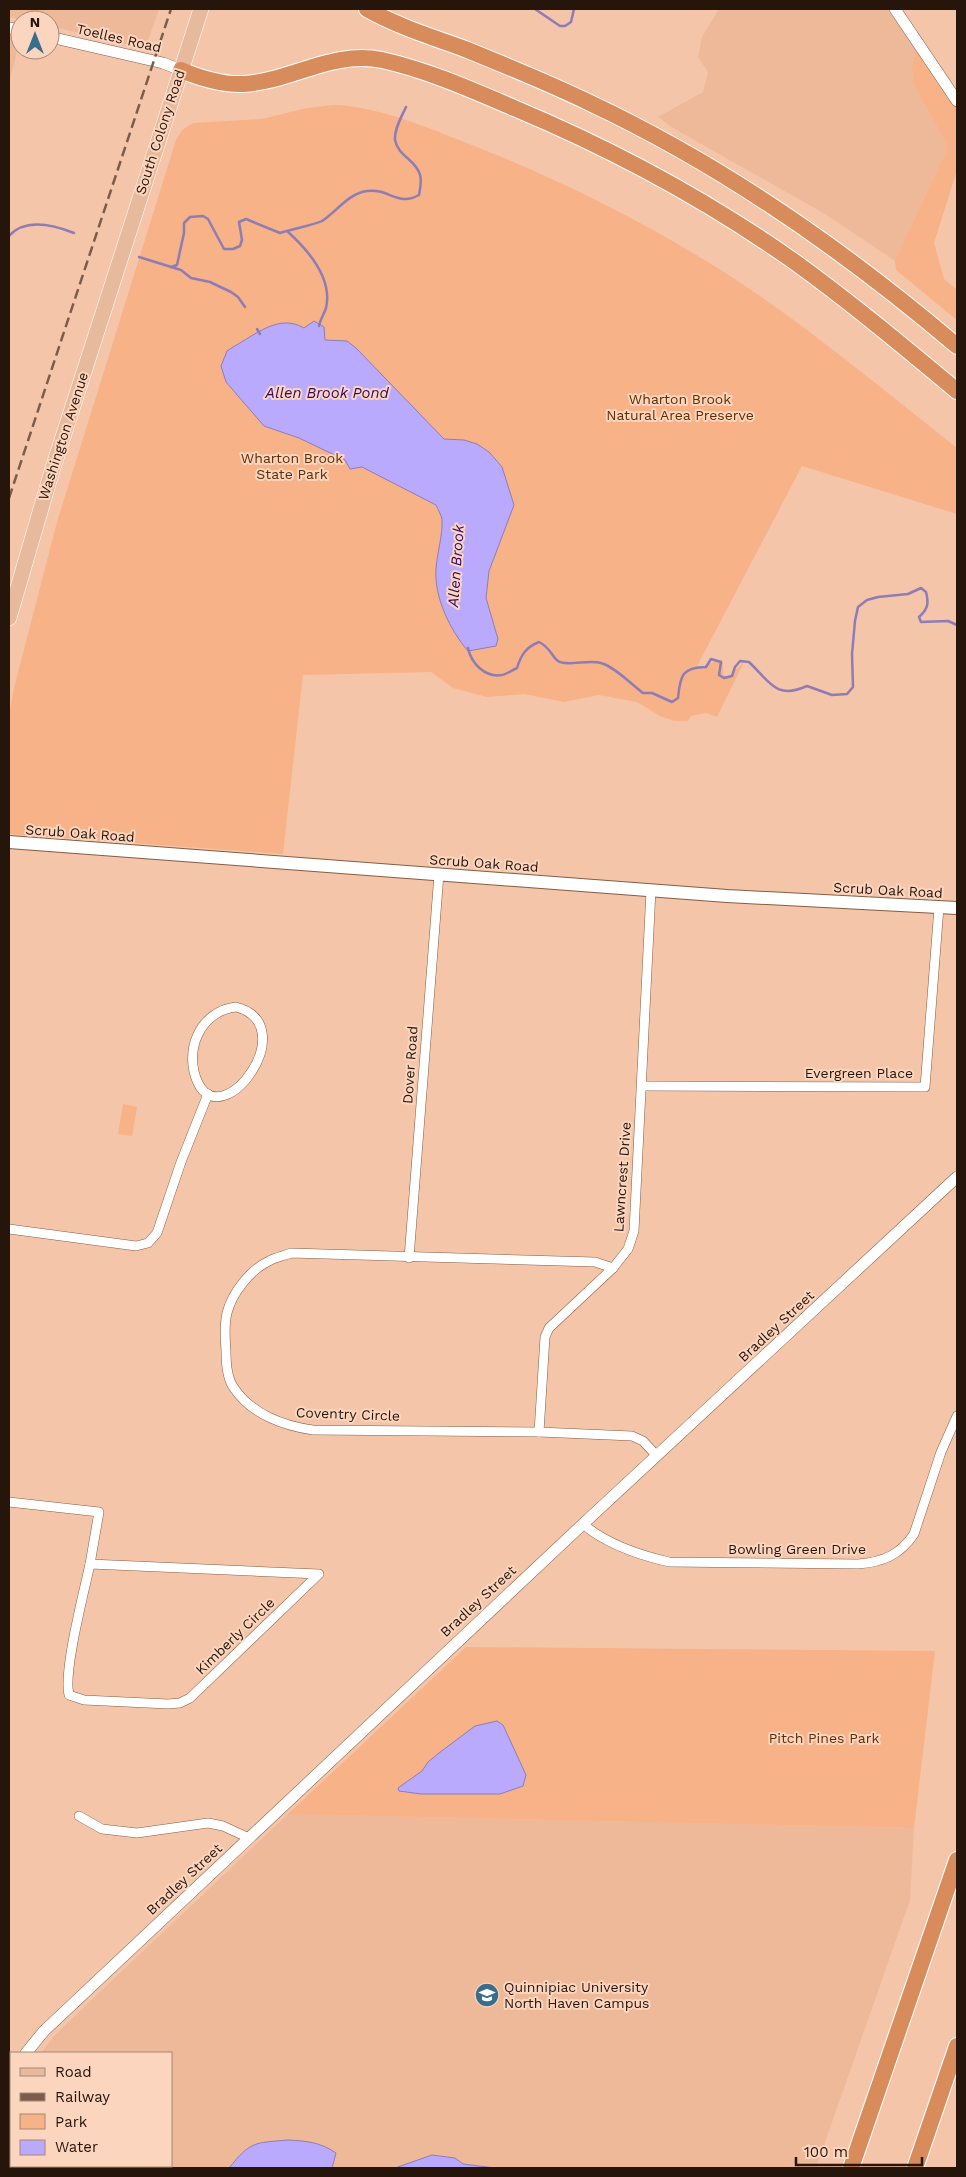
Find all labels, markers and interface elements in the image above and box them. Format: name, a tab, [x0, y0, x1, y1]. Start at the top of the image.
north arrow	[10, 10, 60, 60]
text: N	[30, 14, 40, 30]
street label: Toelles Road	[75, 20, 163, 56]
street label: South Colony Road	[132, 68, 188, 196]
street label: Washington Avenue	[35, 370, 91, 502]
water label: Allen Brook Pond	[264, 384, 389, 402]
park label: Wharton Brook Natural Area Preserve	[606, 391, 754, 423]
park label: Wharton Brook State Park	[241, 450, 343, 482]
water label: Allen Brook	[444, 523, 468, 609]
street label: Scrub Oak Road	[25, 821, 135, 845]
street label: Scrub Oak Road	[429, 851, 539, 875]
street label: Scrub Oak Road	[833, 879, 943, 901]
street label: Dover Road	[399, 1025, 421, 1105]
street label: Evergreen Place	[805, 1065, 913, 1081]
street label: Lawncrest Drive	[610, 1121, 634, 1233]
street label: Bradley Street	[735, 1287, 817, 1365]
street label: Coventry Circle	[296, 1404, 400, 1424]
street label: Bowling Green Drive	[728, 1541, 866, 1557]
street label: Bradley Street	[437, 1562, 519, 1640]
street label: Kimberly Circle	[192, 1594, 278, 1678]
park label: Pitch Pines Park	[769, 1730, 879, 1746]
street label: Bradley Street	[143, 1840, 225, 1918]
place label: Quinnipiac University North Haven Campus	[504, 1979, 650, 2011]
school or university icon: Quinnipiac University North Haven Campus	[474, 1982, 500, 2008]
legend	[10, 2052, 172, 2167]
text: Road	[55, 2063, 92, 2081]
text: Railway	[55, 2088, 110, 2106]
text: Park	[55, 2113, 88, 2131]
scale bar	[796, 2134, 922, 2166]
text: Water	[55, 2138, 98, 2156]
text: 100 m	[804, 2143, 848, 2161]

